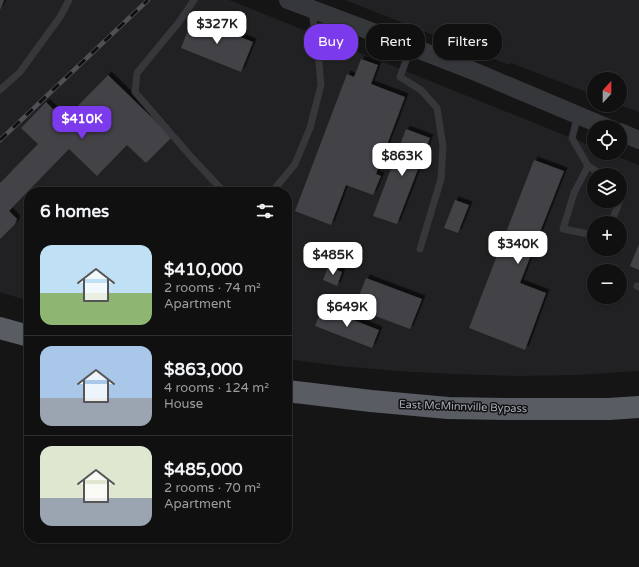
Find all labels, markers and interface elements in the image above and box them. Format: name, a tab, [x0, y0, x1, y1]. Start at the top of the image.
pin: $327K	[189, 11, 245, 45]
text: $327K	[196, 16, 238, 32]
chip: Buy	[304, 24, 358, 60]
chip: Rent	[366, 24, 425, 60]
chip: Filters	[433, 24, 502, 60]
north arrow	[587, 72, 627, 112]
map controls	[587, 72, 627, 304]
pin: $410K	[54, 106, 110, 140]
text: $410K	[61, 111, 103, 127]
button: locate	[587, 120, 627, 160]
pin: $863K	[374, 143, 430, 177]
text: $863K	[381, 148, 423, 164]
button: layers	[587, 168, 627, 208]
icon: filters	[254, 200, 276, 222]
text: 6 homes	[40, 201, 109, 222]
button: +	[587, 216, 627, 256]
pin: $340K	[490, 231, 546, 265]
text: $340K	[497, 236, 539, 252]
pin: $485K	[305, 242, 361, 276]
text: $485K	[312, 247, 354, 263]
text: $410,000	[164, 259, 243, 280]
icon: home	[72, 261, 120, 309]
button: −	[587, 264, 627, 304]
text: 2 rooms · 74 m²	[164, 280, 261, 296]
pin: $649K	[319, 294, 375, 328]
text: Apartment	[164, 296, 231, 312]
text: $649K	[326, 299, 368, 315]
text: $863,000	[164, 359, 243, 380]
icon: home	[72, 362, 120, 410]
text: 4 rooms · 124 m²	[164, 380, 269, 396]
text: House	[164, 396, 203, 412]
street label: East McMinnville Bypass	[399, 398, 527, 415]
text: $485,000	[164, 459, 243, 480]
icon: home	[72, 462, 120, 510]
text: 2 rooms · 70 m²	[164, 480, 261, 496]
text: Apartment	[164, 496, 231, 512]

